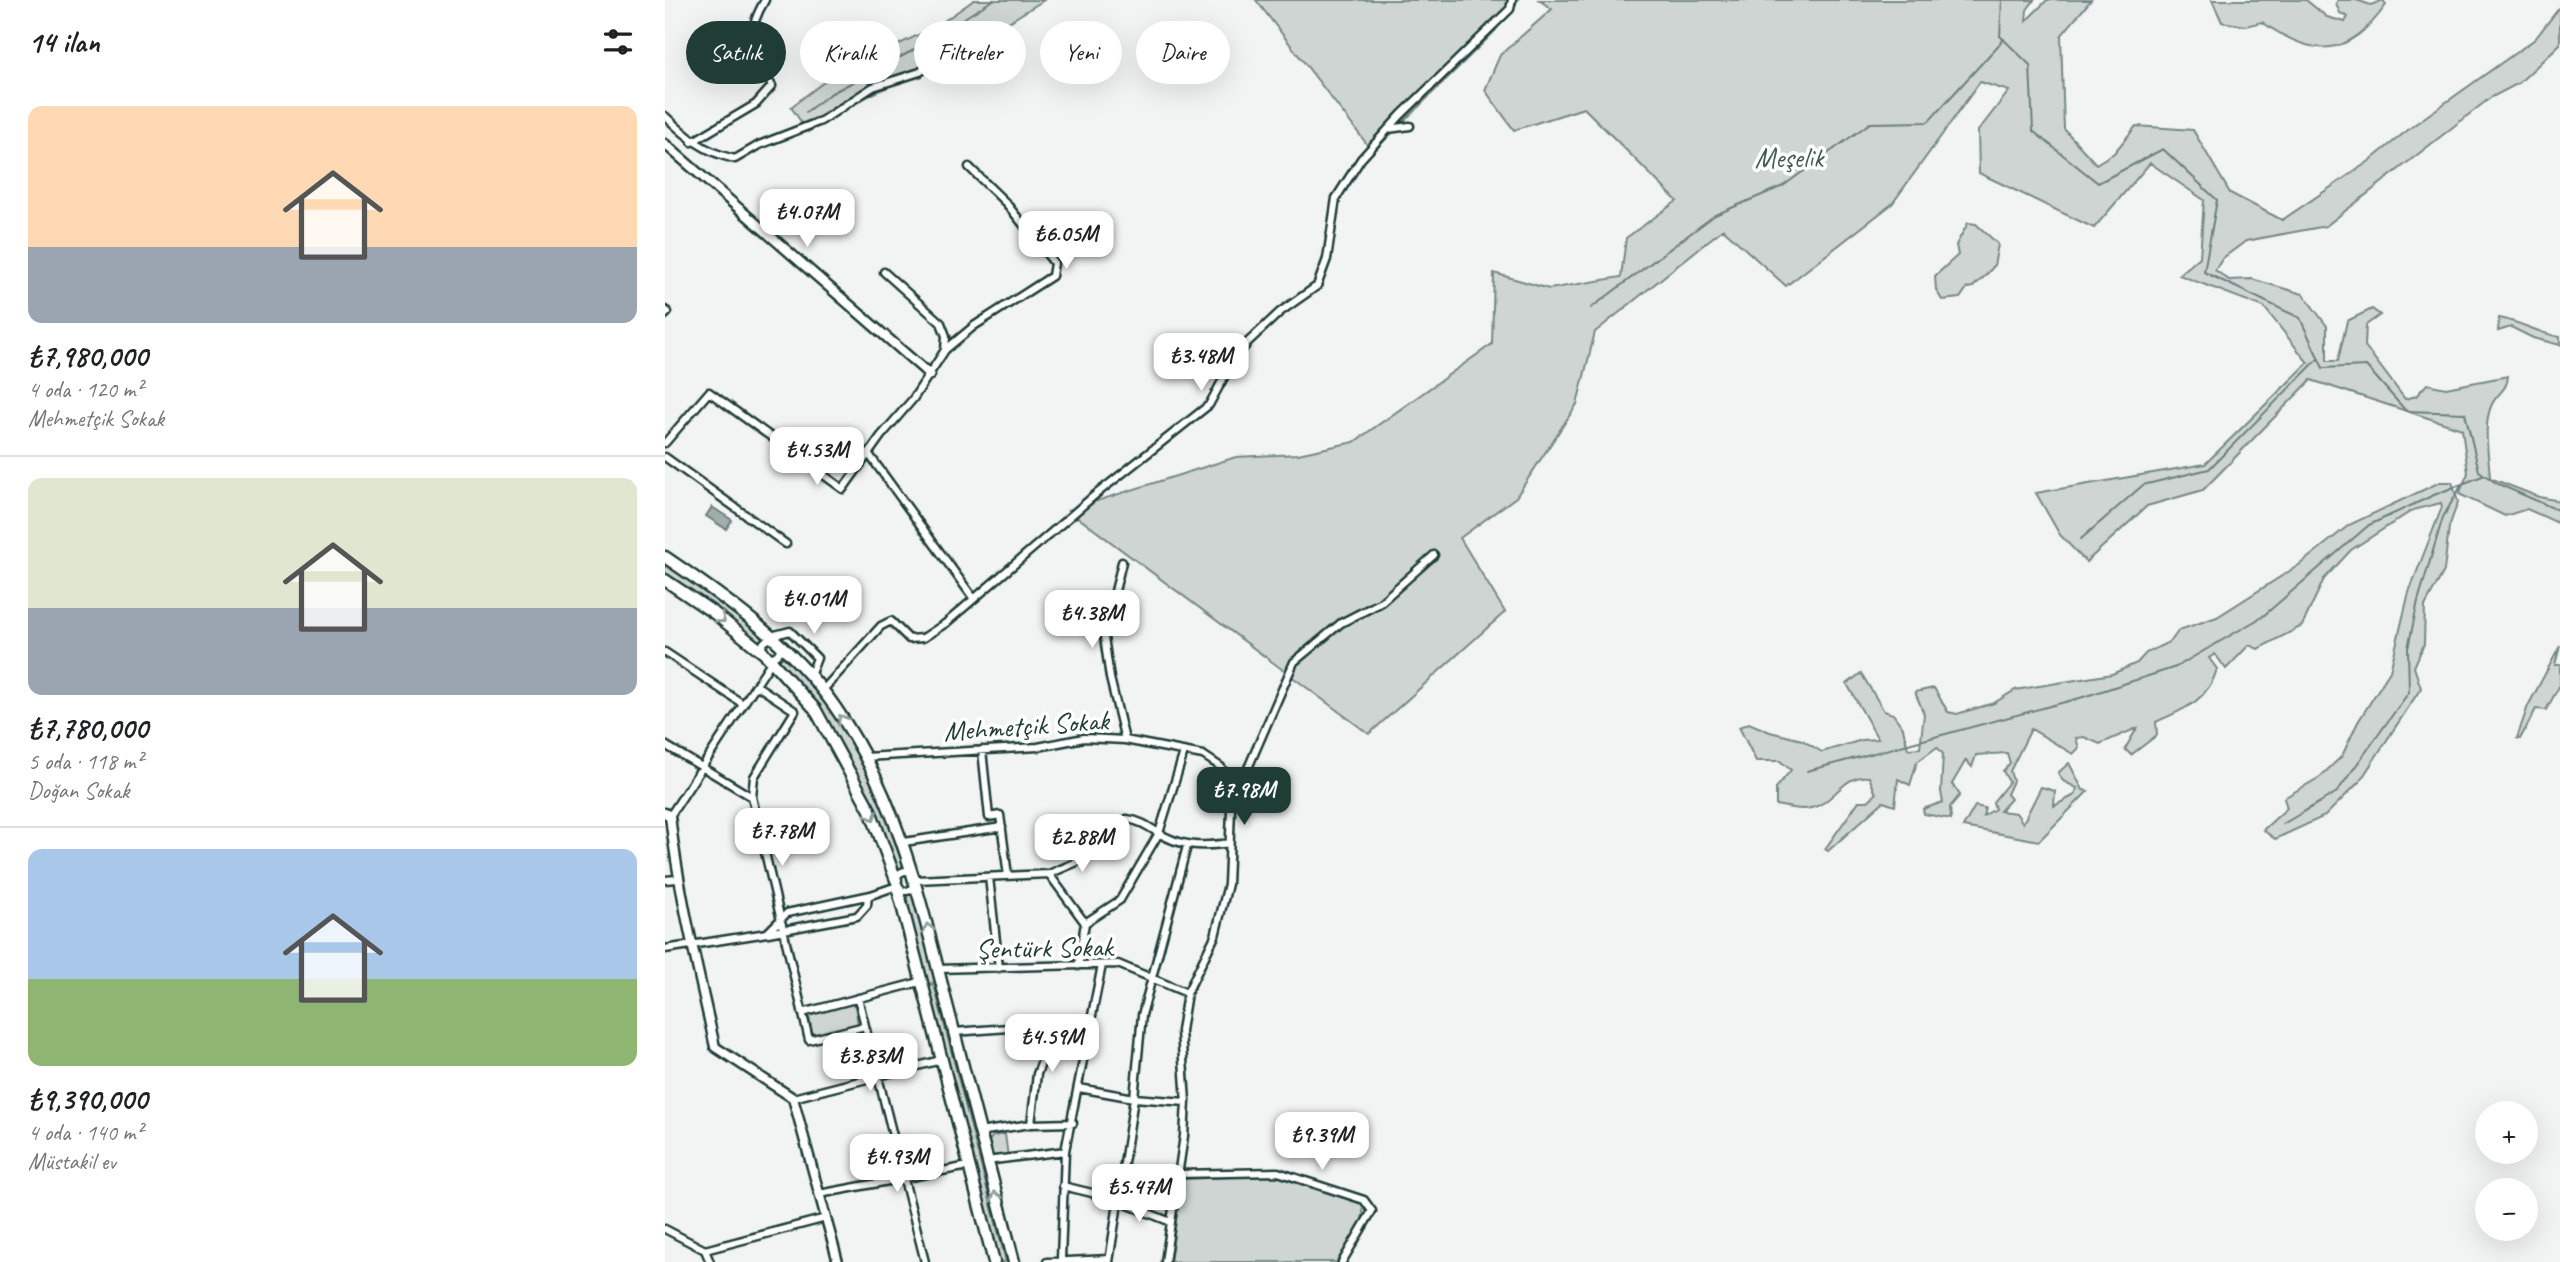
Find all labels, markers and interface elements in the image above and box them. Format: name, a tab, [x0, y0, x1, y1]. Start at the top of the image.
chip: Satılık	[686, 21, 786, 84]
chip: Kiralık	[800, 21, 900, 84]
chip: Filtreler	[914, 21, 1026, 84]
chip: Yeni	[1040, 21, 1122, 84]
chip: Daire	[1136, 21, 1230, 84]
text: 14 ilan	[28, 23, 100, 61]
icon: filters	[599, 23, 637, 61]
park label: Meşelik	[1755, 140, 1825, 175]
icon: home	[270, 152, 396, 278]
pin: ₺4.07M	[750, 190, 864, 249]
text: ₺4.07M	[776, 197, 838, 226]
pin: ₺6.05M	[1009, 212, 1123, 271]
text: ₺6.05M	[1035, 219, 1097, 248]
pin: ₺3.48M	[1144, 334, 1258, 393]
text: ₺7,980,000	[28, 337, 147, 375]
text: ₺3.48M	[1170, 341, 1232, 370]
text: 4 oda · 120 m²	[28, 375, 143, 404]
text: Mehmetçik Sokak	[28, 404, 164, 433]
pin: ₺4.53M	[760, 428, 874, 487]
text: ₺4.53M	[786, 435, 848, 464]
icon: home	[270, 524, 396, 650]
pin: ₺4.01M	[757, 576, 871, 636]
text: ₺4.01M	[783, 584, 845, 613]
pin: ₺4.38M	[1035, 590, 1149, 650]
text: ₺4.38M	[1061, 598, 1123, 627]
one-way arrow	[714, 610, 726, 623]
street label: Mehmetçik Sokak	[942, 702, 1111, 749]
text: ₺7,780,000	[28, 709, 148, 747]
one-way arrow	[837, 713, 850, 726]
text: 5 oda · 118 m²	[28, 747, 143, 776]
pin: ₺7.98M	[1187, 768, 1301, 827]
text: ₺7.98M	[1213, 775, 1275, 804]
text: Doğan Sokak	[28, 776, 129, 805]
pin: ₺7.78M	[725, 808, 839, 868]
one-way arrow	[864, 810, 878, 822]
pin: ₺2.88M	[1025, 814, 1139, 874]
text: ₺7.78M	[751, 816, 813, 845]
text: ₺2.88M	[1051, 822, 1113, 851]
icon: home	[270, 895, 396, 1021]
one-way arrow	[922, 922, 936, 934]
street label: Şentürk Sokak	[975, 929, 1116, 966]
pin: ₺4.59M	[995, 1014, 1109, 1074]
text: ₺4.59M	[1021, 1022, 1083, 1051]
pin: ₺3.83M	[813, 1034, 927, 1093]
text: ₺3.83M	[839, 1041, 901, 1070]
text: ₺9,390,000	[28, 1080, 147, 1118]
map controls	[2475, 1101, 2538, 1241]
button: +	[2475, 1101, 2538, 1164]
pin: ₺9.39M	[1265, 1112, 1379, 1172]
text: 4 oda · 140 m²	[28, 1118, 143, 1147]
text: ₺9.39M	[1291, 1120, 1353, 1149]
pin: ₺4.93M	[840, 1134, 954, 1194]
text: ₺4.93M	[866, 1142, 928, 1171]
text: Müstakil ev	[28, 1147, 116, 1176]
pin: ₺5.47M	[1082, 1164, 1196, 1224]
text: ₺5.47M	[1108, 1172, 1170, 1201]
button: −	[2475, 1178, 2538, 1241]
one-way arrow	[990, 1190, 1005, 1202]

